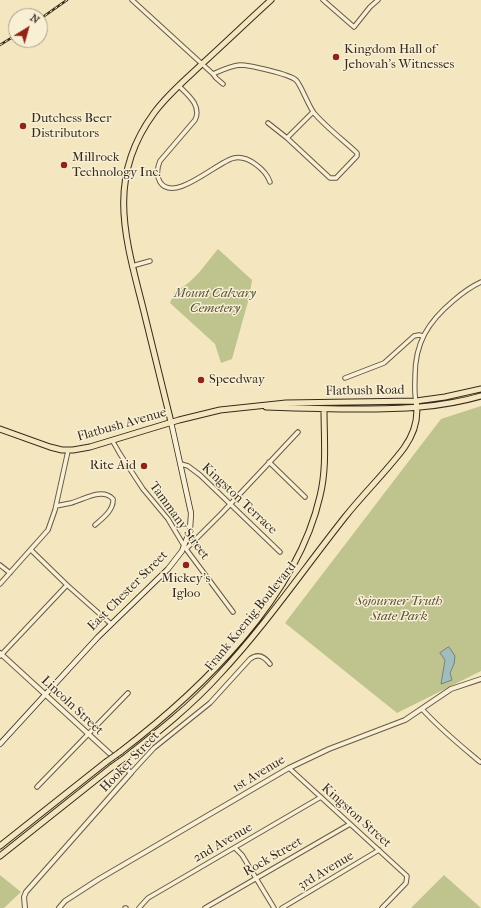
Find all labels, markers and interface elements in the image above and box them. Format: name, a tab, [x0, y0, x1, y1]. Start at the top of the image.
north arrow	[8, 8, 48, 48]
text: N	[28, 11, 42, 27]
place label: Kingdom Hall of Jehovah's Witnesses	[344, 42, 454, 73]
marker: Kingdom Hall of Jehovah's Witnesses	[331, 52, 341, 62]
place label: Dutchess Beer Distributors	[31, 111, 111, 142]
marker: Dutchess Beer Distributors	[18, 121, 28, 131]
place label: Millrock Technology Inc.	[72, 150, 161, 181]
marker: Millrock Technology Inc.	[59, 160, 69, 170]
park label: Mount Calvary Cemetery	[174, 286, 256, 317]
place label: Speedway	[209, 372, 265, 388]
marker: Speedway	[196, 375, 206, 385]
street label: Flatbush Road	[325, 383, 405, 399]
street label: Flatbush Avenue	[76, 405, 168, 445]
place label: Rite Aid	[90, 458, 136, 474]
street label: Kingston Terrace	[198, 460, 280, 538]
marker: Rite Aid	[139, 461, 149, 471]
street label: Tammany Street	[146, 479, 212, 563]
street label: East Chester Street	[85, 548, 171, 634]
street label: Frank Koenig Boulevard	[202, 559, 300, 675]
marker: Mickey's Igloo	[181, 560, 191, 570]
place label: Mickey's Igloo	[162, 571, 210, 602]
park label: Sojourner Truth State Park	[356, 594, 442, 625]
street label: Lincoln Street	[38, 673, 106, 739]
street label: Hooker Street	[97, 728, 163, 796]
street label: 1st Avenue	[230, 752, 288, 796]
street label: Kingston Street	[318, 781, 394, 851]
street label: 2nd Avenue	[191, 820, 255, 866]
street label: Rock Street	[241, 834, 305, 880]
street label: 3rd Avenue	[295, 848, 357, 894]

